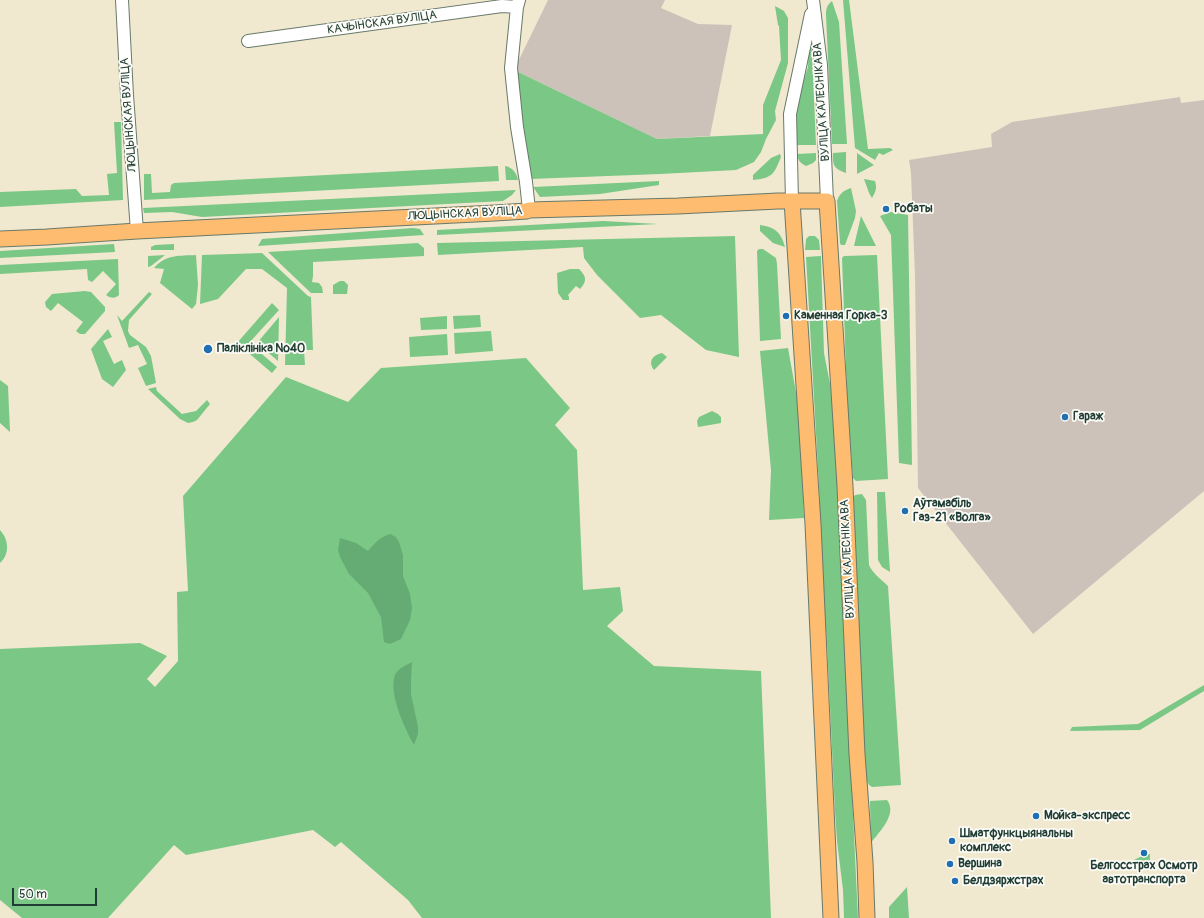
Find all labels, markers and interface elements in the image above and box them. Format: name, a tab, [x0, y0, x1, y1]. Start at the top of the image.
street label: КАЧЫНСКАЯ ВУЛІЦА	[326, 8, 438, 38]
street label: ВУЛІЦА КАЛЕСНІКАВА	[811, 42, 833, 162]
street label: ЛЮЦЫНСКАЯ ВУЛІЦА	[118, 57, 140, 173]
place label: Робаты	[894, 202, 933, 216]
street label: ЛЮЦЫНСКАЯ ВУЛІЦА	[407, 204, 523, 224]
marker: Робаты	[881, 204, 891, 214]
place label: Каменная Горка-3	[794, 309, 888, 323]
marker: Каменная Горка-3	[781, 311, 791, 321]
place label: Паліклініка №40	[217, 342, 305, 356]
marker: Паліклініка №40	[202, 343, 214, 355]
place label: Гараж	[1073, 410, 1103, 424]
marker: Гараж	[1060, 412, 1070, 422]
place label: Аўтамабіль Газ-21 «Волга»	[913, 497, 990, 525]
street label: ВУЛІЦА КАЛЕСНІКАВА	[838, 499, 858, 619]
marker: Аўтамабіль Газ-21 «Волга»	[900, 506, 910, 516]
place label: Мойка-экспресс	[1044, 809, 1130, 823]
marker: Мойка-экспресс	[1031, 811, 1041, 821]
place label: Шматфункцыянальны комплекс	[960, 827, 1073, 855]
marker: Шматфункцыянальны комплекс	[947, 836, 957, 846]
marker: Белгосстрах Осмотр автотранспорта	[1139, 848, 1149, 858]
place label: Вершина	[958, 857, 1002, 871]
marker: Вершина	[945, 859, 955, 869]
place label: Белгосстрах Осмотр автотранспорта	[1090, 859, 1198, 887]
place label: Белдзяржстрах	[963, 874, 1044, 888]
marker: Белдзяржстрах	[950, 876, 960, 886]
scale bar	[14, 880, 99, 906]
text: 50 m	[19, 887, 47, 902]

